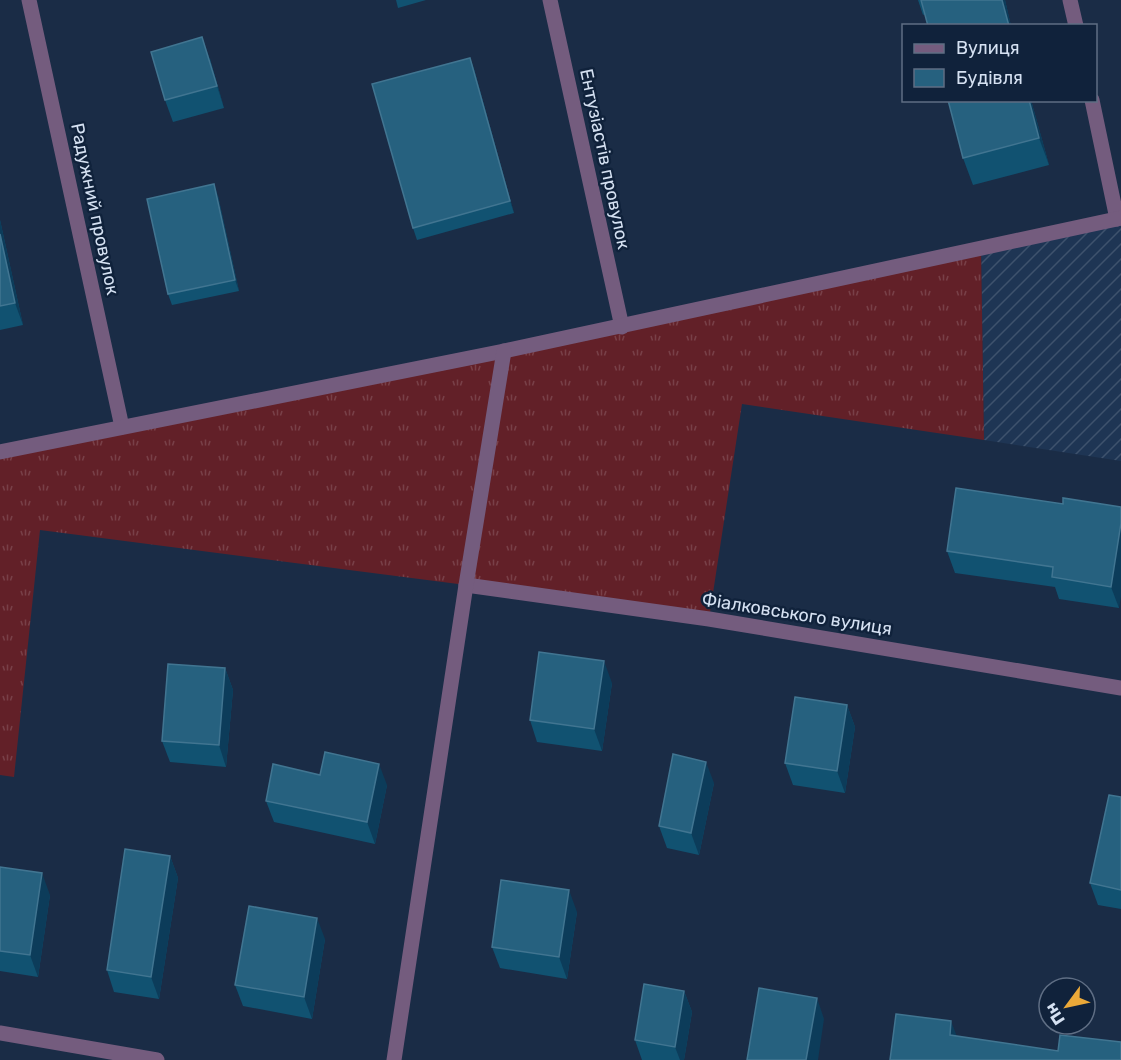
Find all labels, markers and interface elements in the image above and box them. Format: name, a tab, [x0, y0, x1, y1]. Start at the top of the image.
legend	[902, 24, 1097, 102]
text: Вулиця	[956, 37, 1020, 59]
street label: Ентузіастів провулок	[575, 67, 635, 252]
text: Будівля	[956, 67, 1023, 89]
street label: Радужний провулок	[66, 121, 124, 297]
street label: Фіалковського вулиця	[700, 588, 894, 640]
north arrow	[1037, 976, 1097, 1036]
text: Пн	[1041, 999, 1069, 1028]

